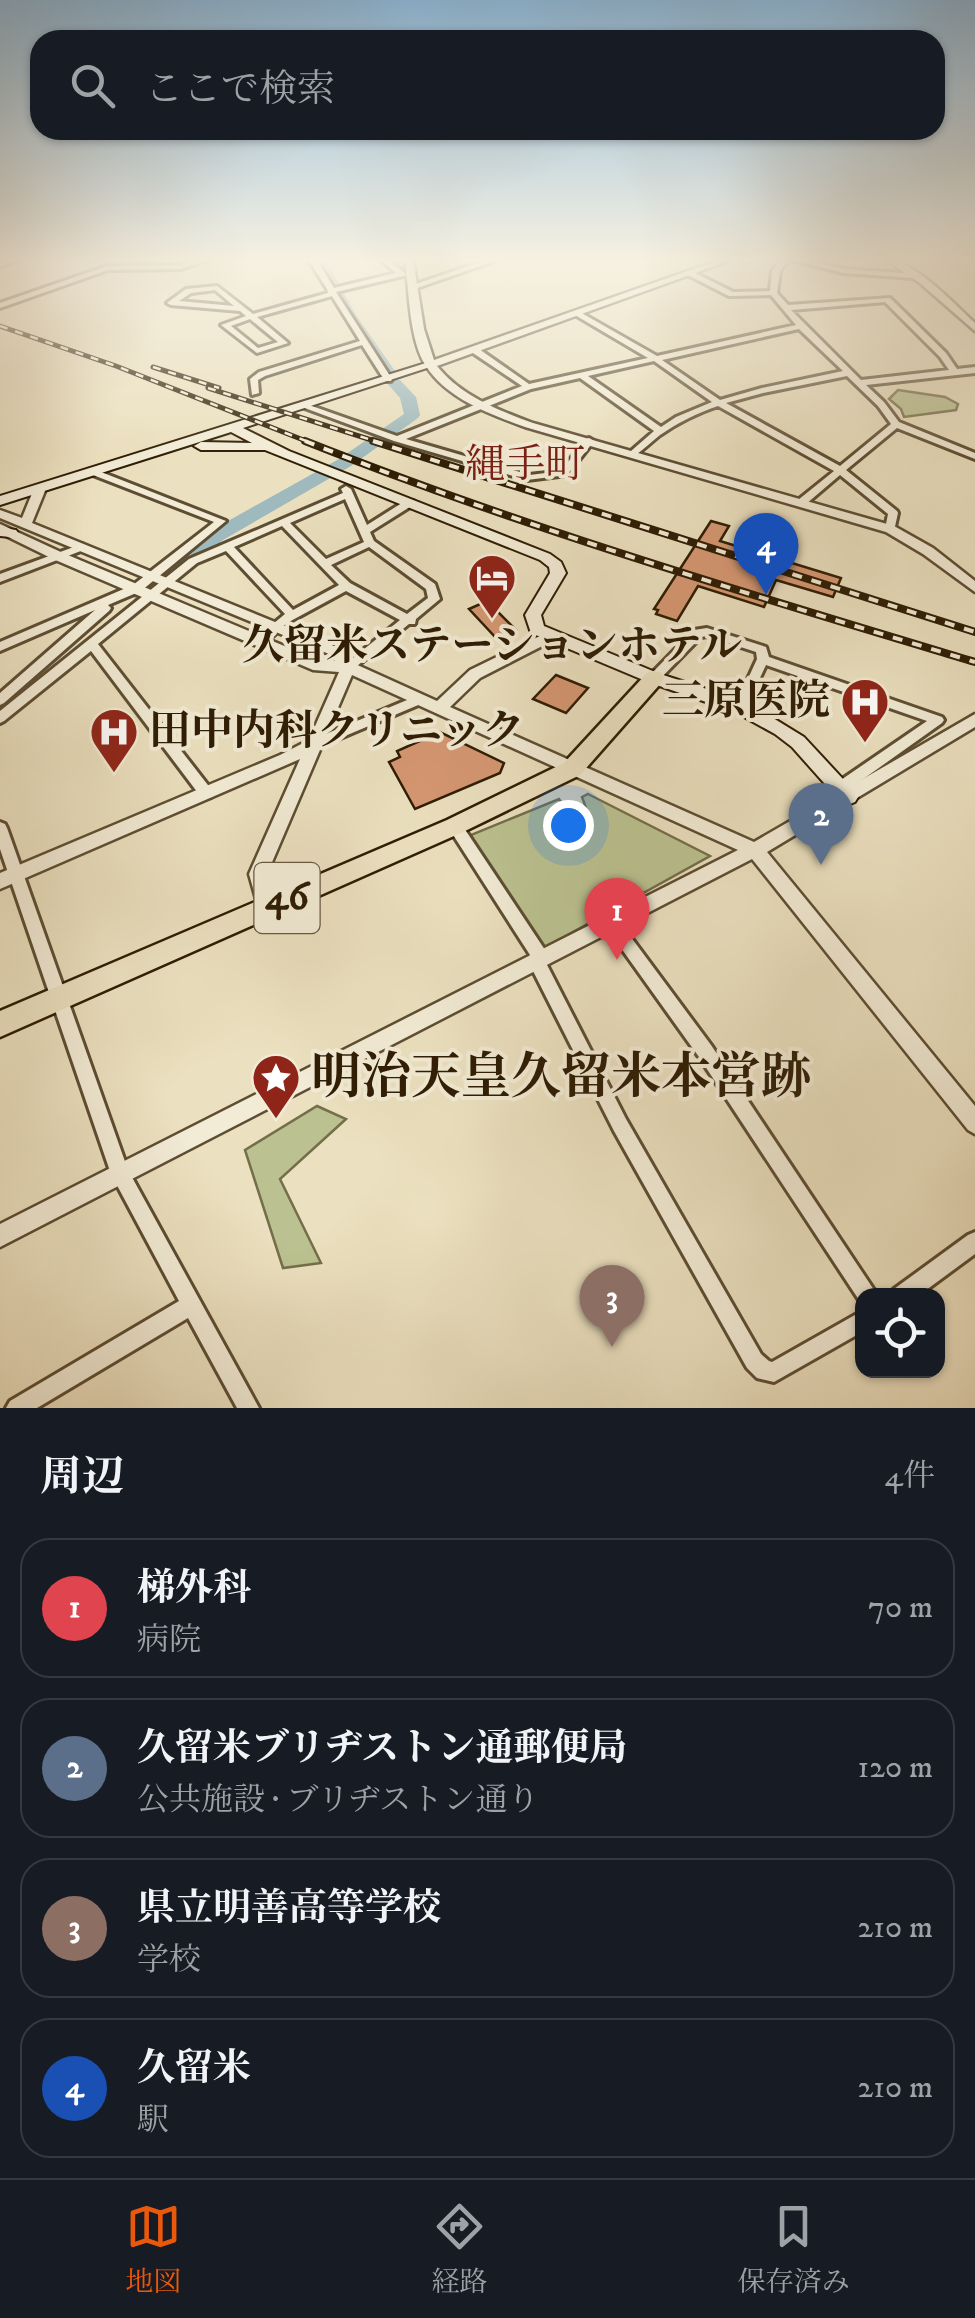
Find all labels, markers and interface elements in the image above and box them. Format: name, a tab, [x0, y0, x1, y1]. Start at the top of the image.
search box	[30, 30, 945, 140]
icon: search	[65, 58, 120, 113]
text: ここで検索	[145, 66, 335, 114]
district label: 縄手町	[465, 441, 585, 491]
pin: 4	[734, 512, 798, 595]
hotel icon: 久留米ステーションホテル	[466, 552, 518, 620]
place label: 久留米ステーションホテル	[242, 621, 742, 673]
place label: 三原医院	[662, 676, 830, 728]
hospital icon: 三原医院	[839, 676, 891, 744]
hospital icon: 田中内科クリニック	[88, 706, 140, 774]
place label: 田中内科クリニック	[149, 706, 524, 758]
pin: 2	[788, 782, 854, 865]
your location	[543, 800, 594, 851]
road number: 46	[254, 863, 320, 933]
pin: 1	[584, 878, 650, 960]
place label: 明治天皇久留米本営跡	[311, 1047, 811, 1110]
place icon: 明治天皇久留米本営跡	[250, 1052, 302, 1120]
pin: 3	[580, 1264, 644, 1347]
map controls	[855, 1288, 945, 1378]
button: locate	[855, 1288, 945, 1378]
text: 周辺	[40, 1452, 124, 1504]
text: 4件	[885, 1457, 935, 1497]
text: 梯外科	[137, 1565, 251, 1613]
text: 1	[69, 1588, 80, 1628]
text: 70 m	[868, 1588, 933, 1628]
text: 病院	[137, 1621, 201, 1661]
text: 久留米ブリヂストン通郵便局	[137, 1725, 627, 1773]
text: 2	[67, 1748, 82, 1788]
text: 120 m	[857, 1748, 933, 1788]
text: 公共施設 · ブリヂストン通り	[137, 1781, 539, 1821]
text: 県立明善高等学校	[137, 1885, 441, 1933]
text: 3	[69, 1908, 80, 1948]
text: 210 m	[858, 1908, 933, 1948]
text: 学校	[137, 1941, 201, 1981]
text: 久留米	[137, 2045, 251, 2093]
text: 4	[65, 2068, 84, 2108]
text: 210 m	[858, 2068, 933, 2108]
text: 駅	[137, 2101, 169, 2141]
tab: 地図	[125, 2199, 181, 2300]
tab: 経路	[431, 2199, 488, 2300]
tab: 保存済み	[738, 2199, 850, 2300]

